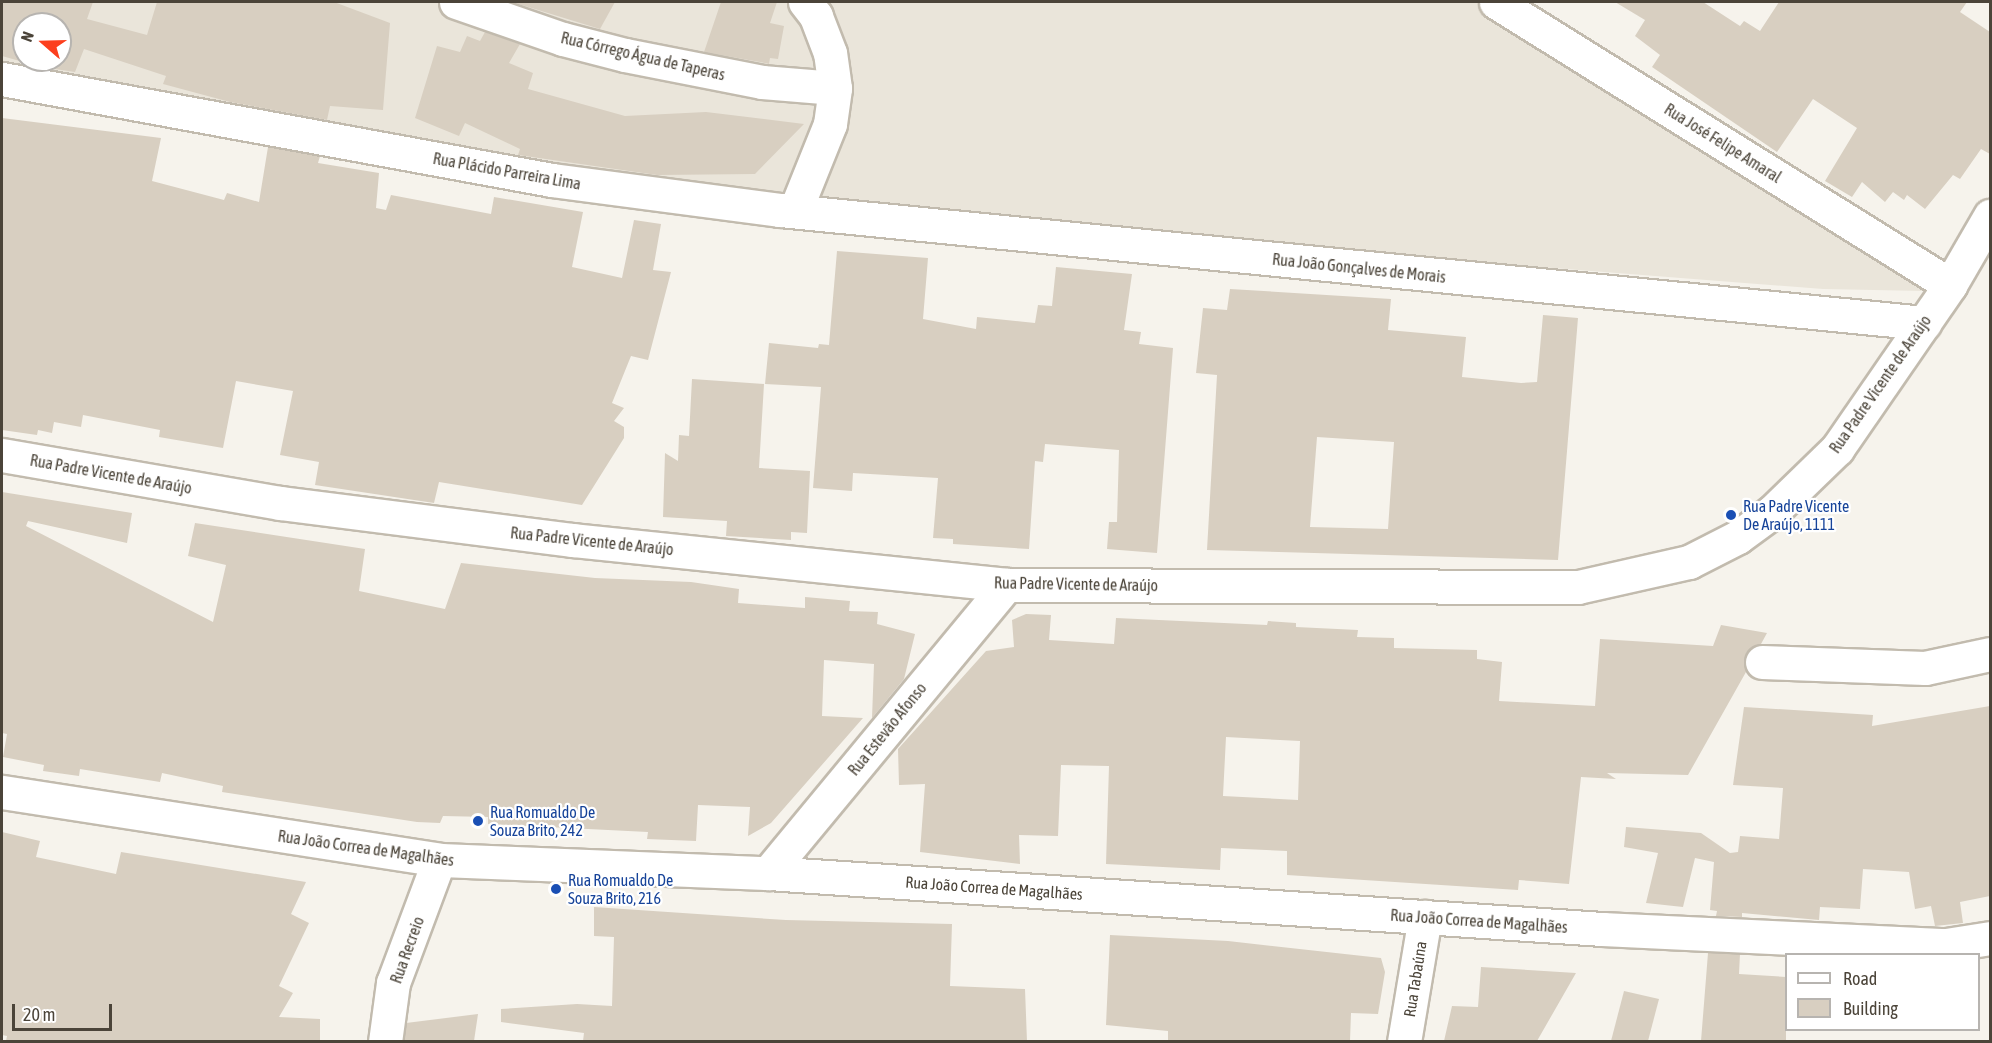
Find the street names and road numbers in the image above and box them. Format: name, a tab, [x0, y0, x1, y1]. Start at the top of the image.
street label: Rua Córrego Água de Taperas	[559, 28, 727, 84]
street label: Rua José Felipe Amaral	[1661, 99, 1785, 187]
street label: Rua Plácido Parreira Lima	[431, 149, 583, 193]
street label: Rua João Gonçalves de Morais	[1271, 249, 1447, 287]
street label: Rua Padre Vicente de Araújo	[1825, 311, 1935, 457]
street label: Rua Padre Vicente de Araújo	[29, 450, 193, 498]
street label: Rua Padre Vicente de Araújo	[509, 523, 675, 559]
street label: Rua Padre Vicente de Araújo	[994, 573, 1158, 595]
street label: Rua Estevão Afonso	[844, 679, 930, 779]
street label: Rua João Correa de Magalhães	[277, 826, 455, 870]
street label: Rua João Correa de Magalhães	[905, 872, 1083, 904]
street label: Rua João Correa de Magalhães	[1390, 905, 1568, 937]
street label: Rua Recreio	[386, 914, 428, 986]
street label: Rua Tabaúna	[1400, 940, 1430, 1018]

